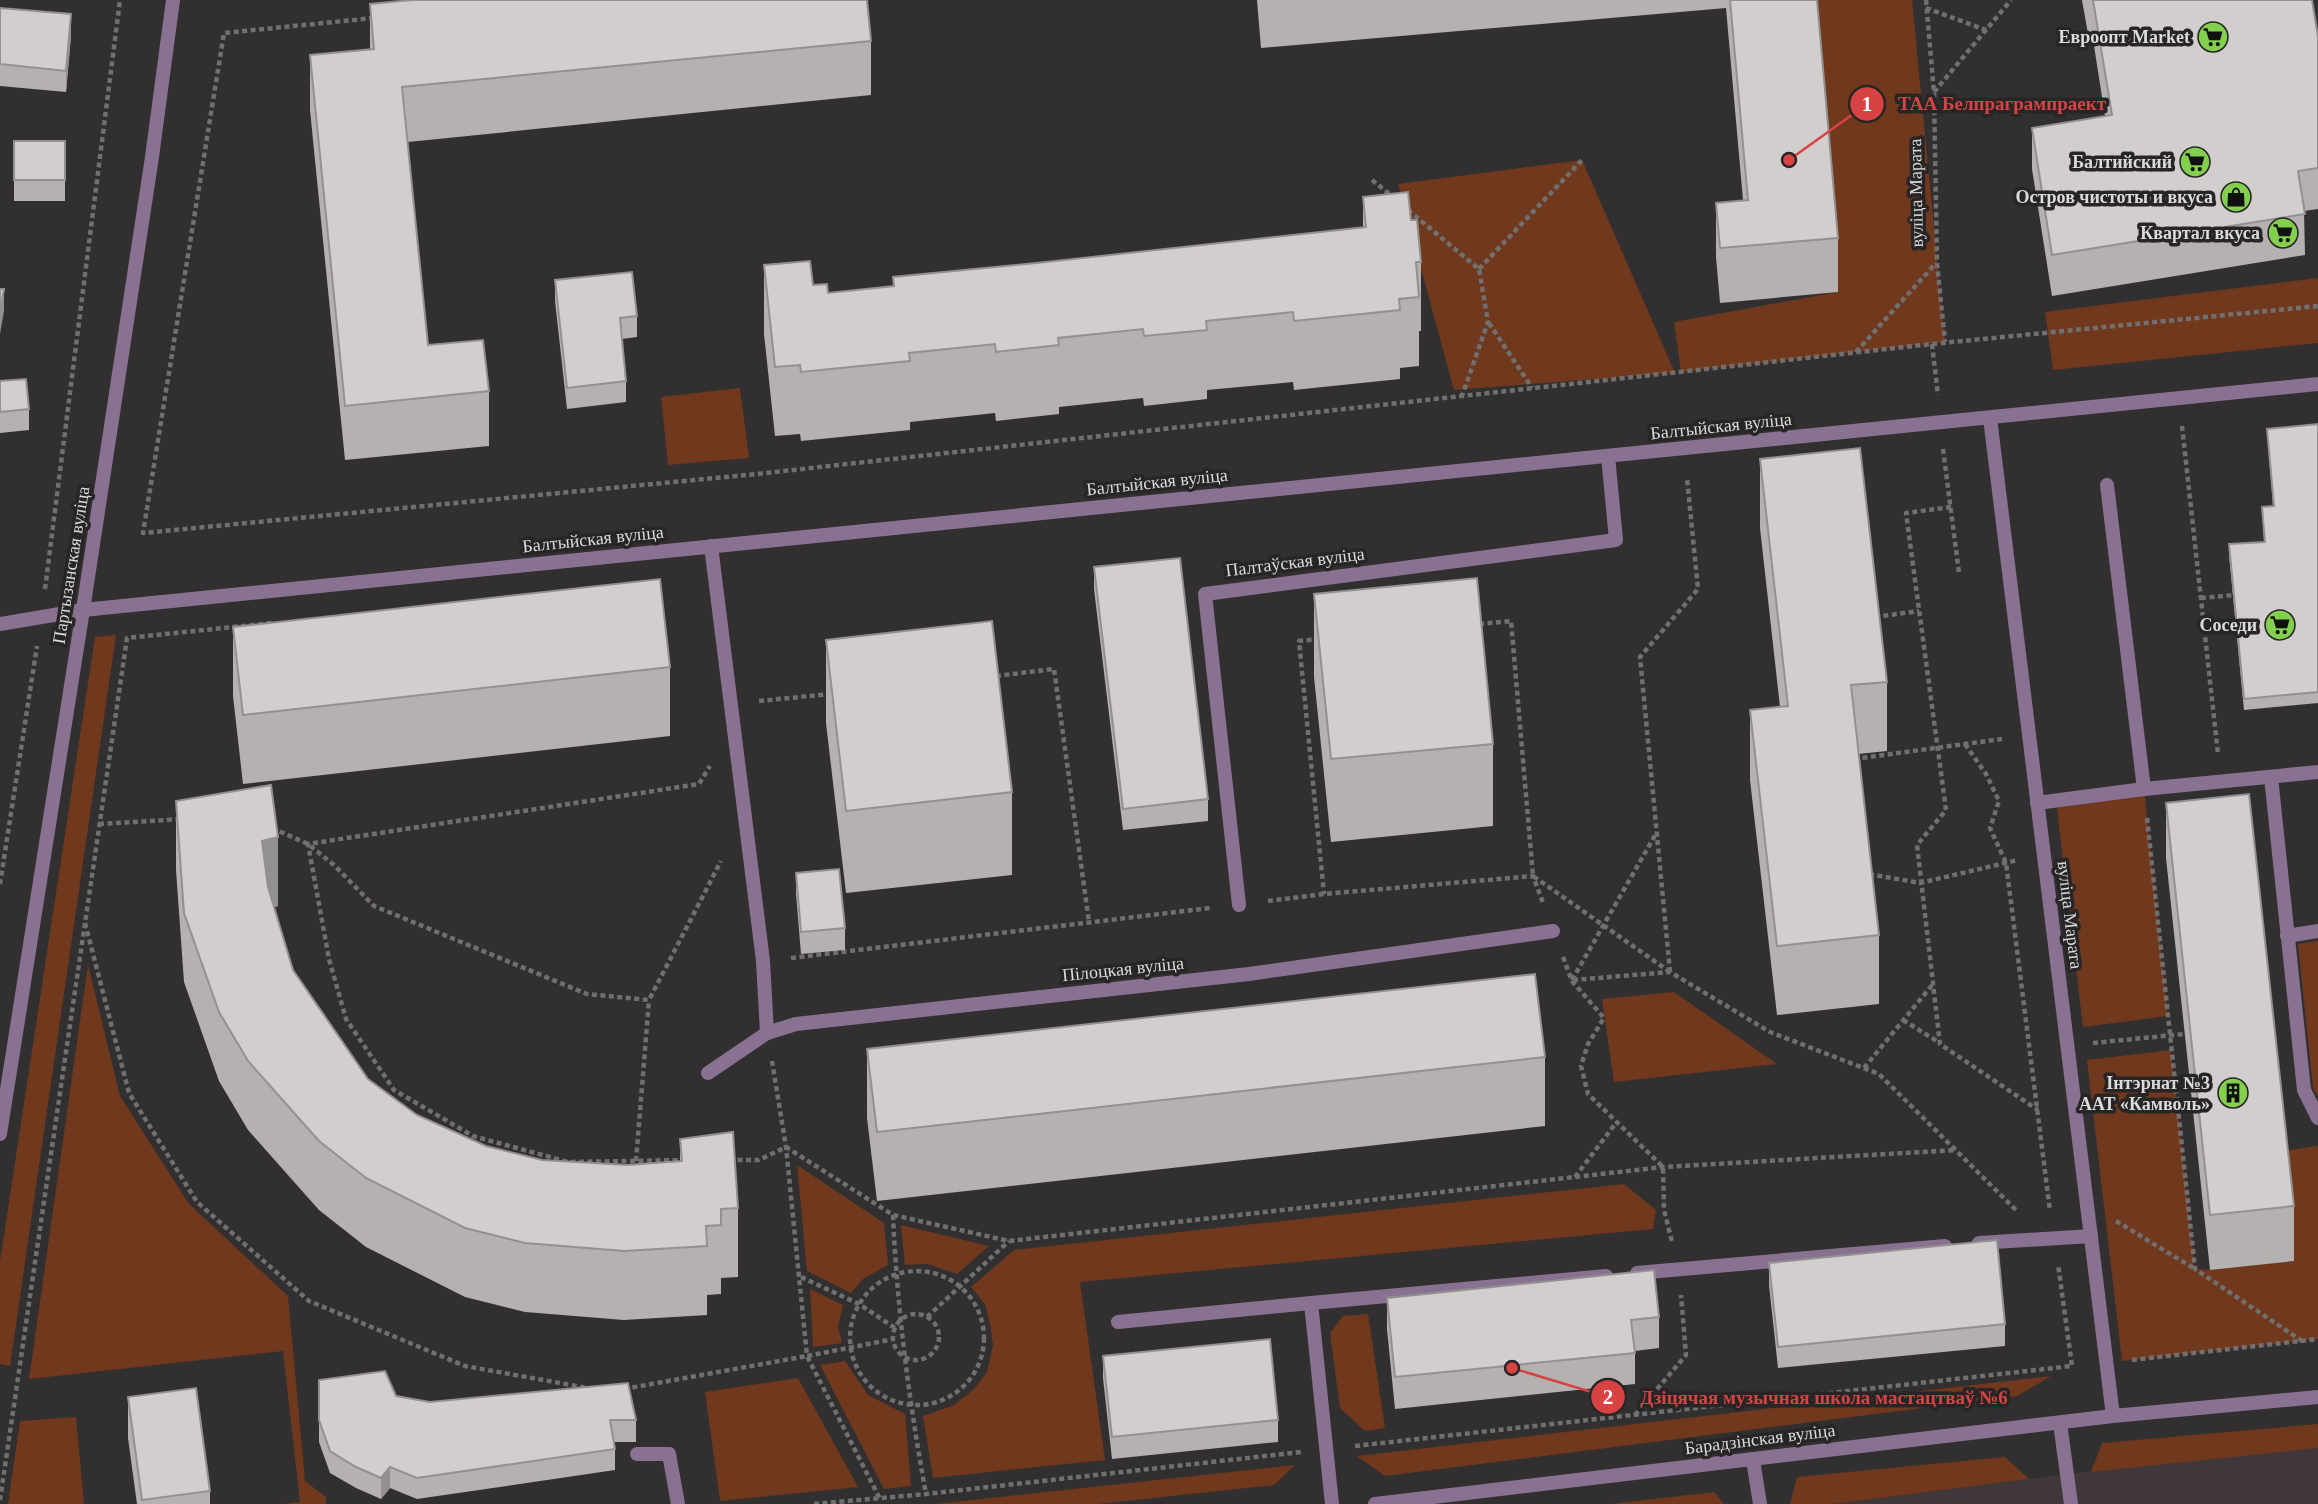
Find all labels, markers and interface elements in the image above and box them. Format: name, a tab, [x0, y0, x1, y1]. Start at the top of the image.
supermarket icon: Евроопт Market	[2196, 20, 2230, 54]
place label: Евроопт Market	[2059, 27, 2190, 47]
callout: ТАА Белпрагрампраект	[1849, 84, 2120, 124]
text: 1	[1862, 92, 1872, 116]
text: ТАА Белпрагрампраект	[1898, 93, 2107, 114]
street label: вуліца Марата	[1905, 138, 1927, 248]
supermarket icon: Балтийский	[2178, 145, 2212, 179]
place label: Балтийский	[2072, 152, 2172, 172]
shop icon: Остров чистоты и вкуса	[2219, 180, 2253, 214]
place label: Остров чистоты и вкуса	[2016, 187, 2213, 207]
supermarket icon: Квартал вкуса	[2266, 216, 2300, 250]
place label: Квартал вкуса	[2140, 223, 2260, 243]
street label: Балтыйская вуліца	[1649, 409, 1793, 443]
street label: Балтыйская вуліца	[1085, 465, 1229, 499]
street label: Партызанская вуліца	[49, 485, 93, 645]
street label: Балтыйская вуліца	[521, 522, 665, 556]
street label: Палтаўская вуліца	[1224, 544, 1366, 580]
supermarket icon: Соседи	[2263, 608, 2297, 642]
place label: Соседи	[2200, 615, 2257, 635]
street label: вуліца Марата	[2053, 860, 2087, 970]
street label: Пілоцкая вуліца	[1061, 953, 1185, 985]
place label: Інтэрнат №3 ААТ «Камволь»	[2079, 1073, 2210, 1114]
building icon: Інтэрнат №3 ААТ «Камволь»	[2216, 1076, 2250, 1110]
callout: Дзіцячая музычная школа мастацтваў №6	[1591, 1377, 2022, 1417]
text: 2	[1603, 1385, 1613, 1409]
text: Дзіцячая музычная школа мастацтваў №6	[1640, 1387, 2008, 1408]
street label: Барадзінская вуліца	[1684, 1420, 1836, 1458]

